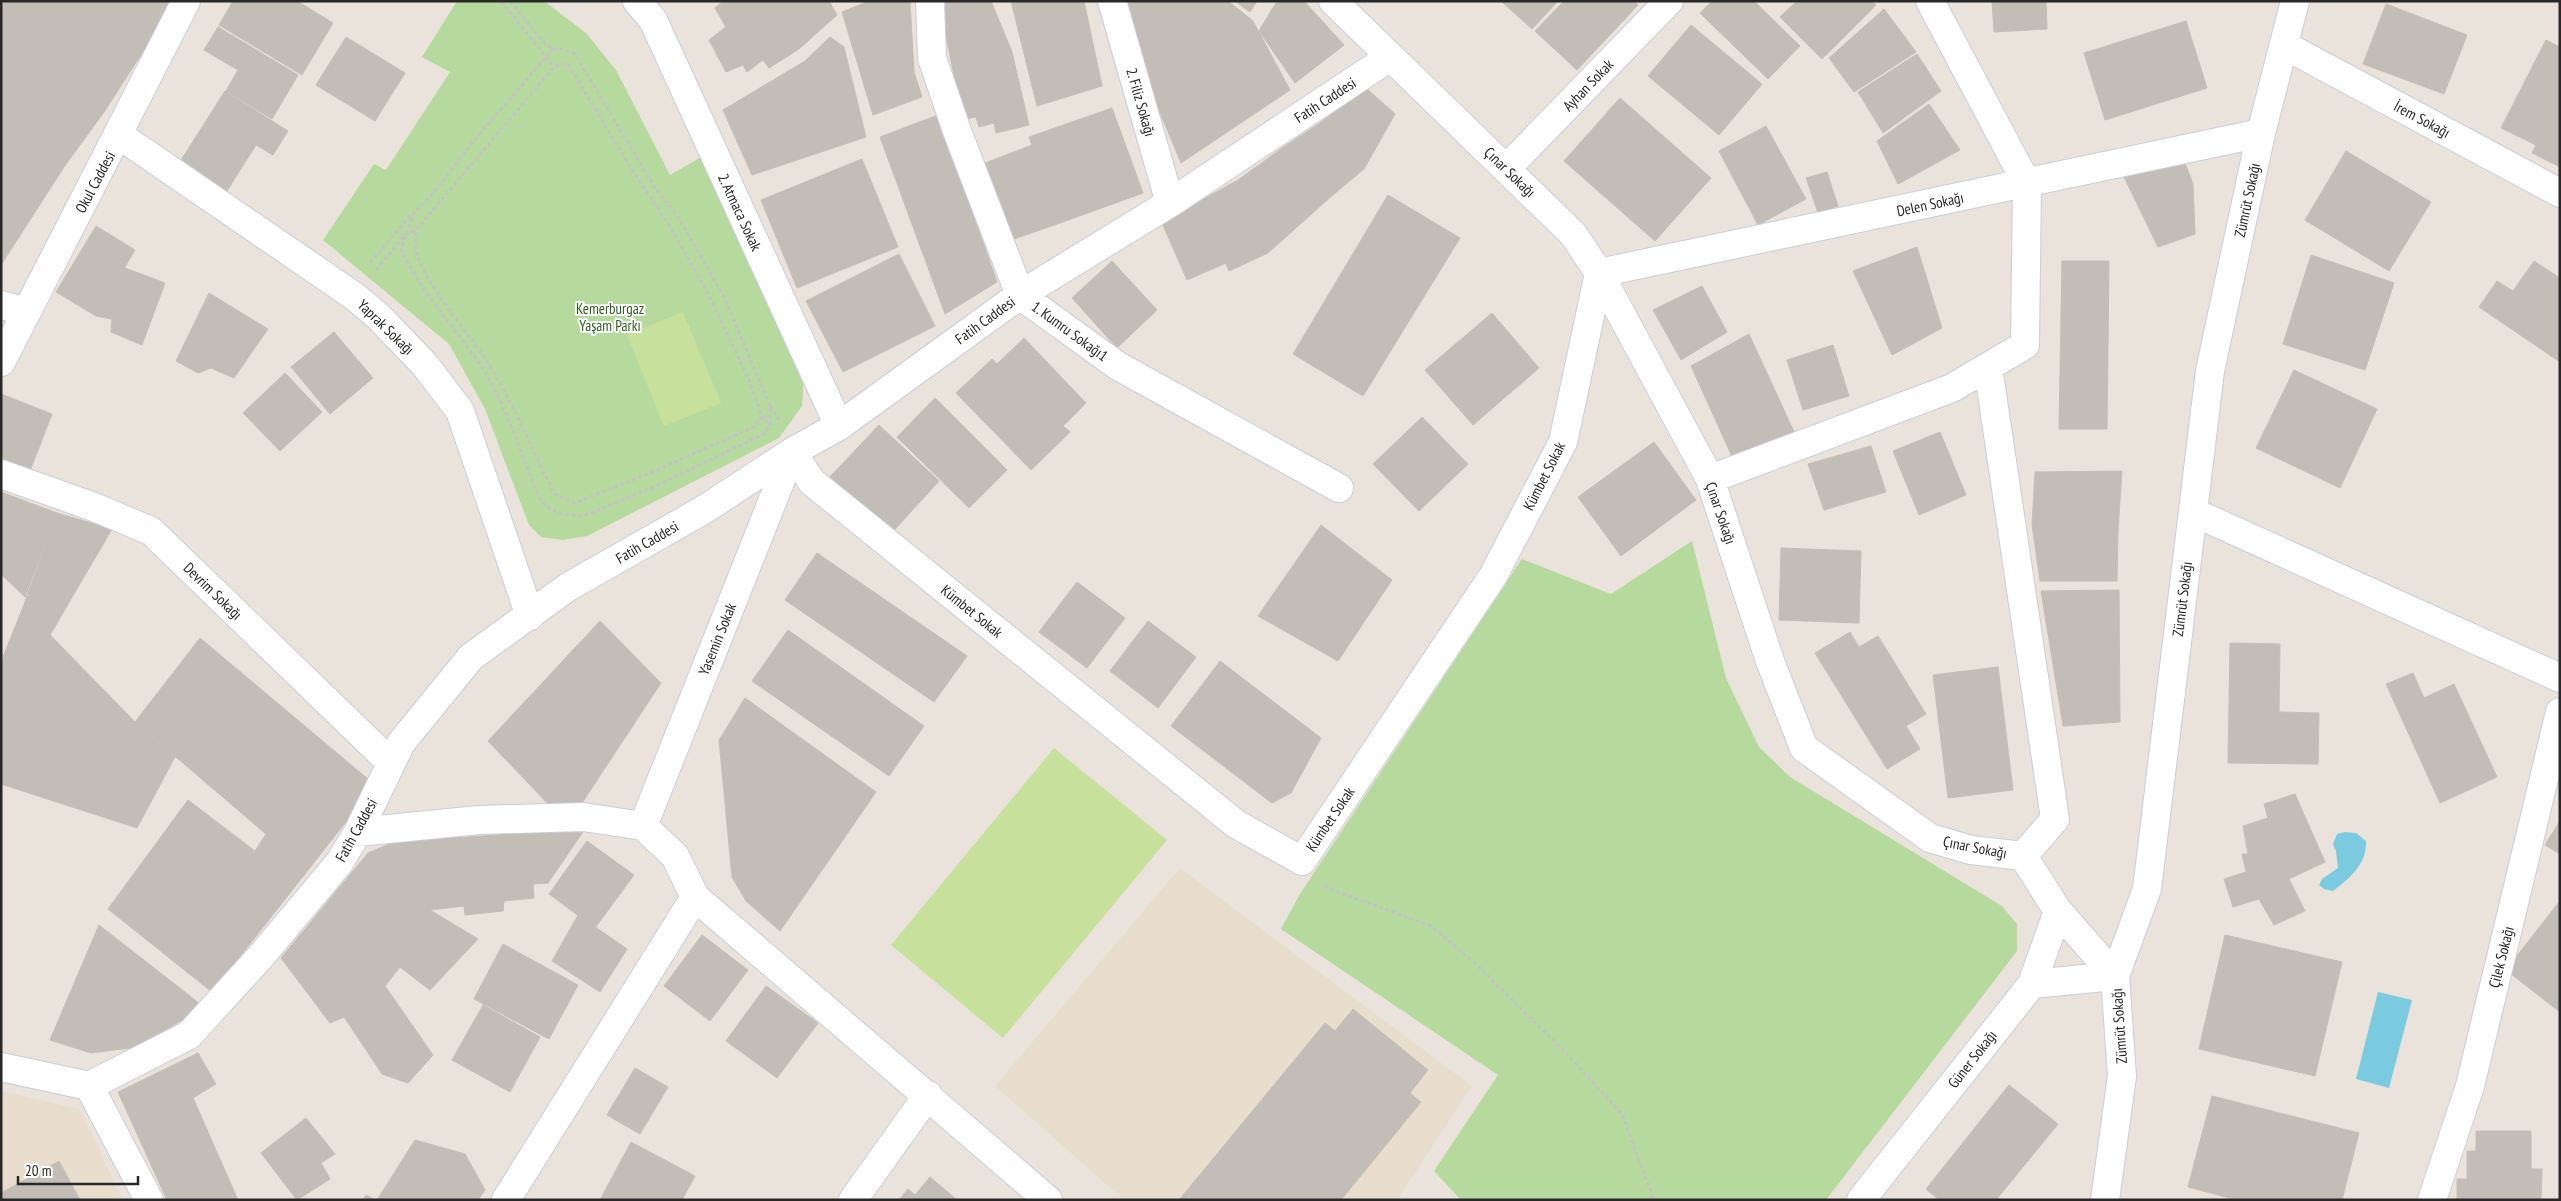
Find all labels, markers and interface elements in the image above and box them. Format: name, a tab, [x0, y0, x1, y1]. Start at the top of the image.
street label: Ayhan Sokak	[1559, 55, 1618, 115]
street label: 2. Filiz Sokağı	[1122, 65, 1160, 139]
street label: Fatih Caddesi	[1291, 73, 1359, 127]
street label: İrem Sokağı	[2391, 96, 2453, 142]
street label: Çınar Sokağı	[1480, 143, 1540, 201]
street label: Okul Caddesi	[71, 148, 119, 216]
street label: Zümrüt Sokağı	[2230, 161, 2264, 239]
street label: 2. Atmaca Sokak	[714, 170, 766, 254]
street label: Delen Sokağı	[1895, 188, 1965, 220]
street label: Fatih Caddesi	[951, 292, 1019, 348]
street label: Yaprak Sokağı	[354, 295, 418, 359]
street label: 1. Kumru Sokağı1	[1028, 297, 1112, 365]
park label: Kemerburgaz Yaşam Parkı	[576, 299, 644, 335]
street label: Kümbet Sokak	[1519, 438, 1569, 513]
street label: Çınar Sokağı	[1702, 479, 1740, 547]
street label: Fatih Caddesi	[612, 516, 682, 568]
street label: Devrim Sokağı	[180, 558, 246, 624]
street label: Zümrüt Sokağı	[2168, 560, 2196, 638]
street label: Kümbet Sokak	[937, 580, 1007, 642]
street label: Yasemin Sokak	[694, 600, 740, 678]
street label: Kümbet Sokak	[1301, 783, 1359, 855]
street label: Fatih Caddesi	[331, 795, 381, 865]
street label: Çınar Sokağı	[1942, 832, 2008, 862]
street label: Çilek Sokağı	[2484, 924, 2518, 990]
street label: Zümrüt Sokağı	[2107, 988, 2131, 1064]
street label: Güner Sokağı	[1943, 1026, 2001, 1092]
scale bar	[18, 1154, 138, 1186]
text: 20 m	[25, 1161, 51, 1180]

